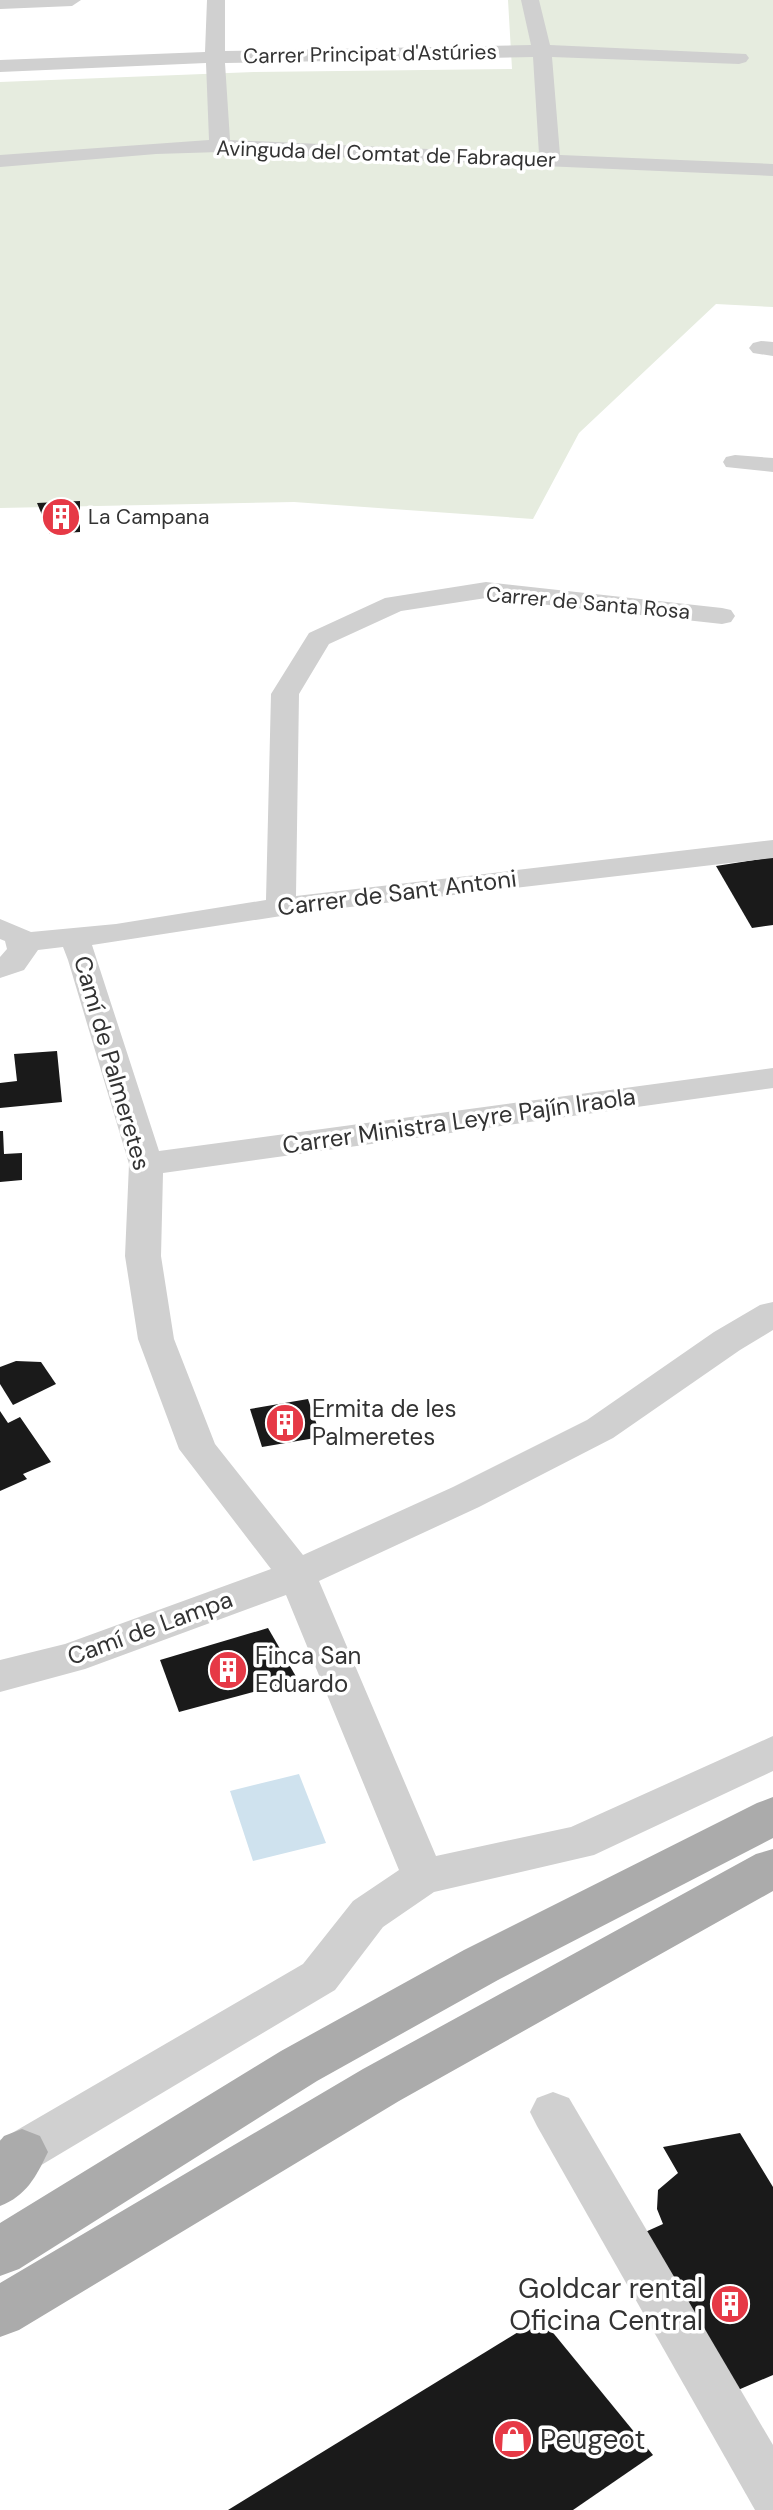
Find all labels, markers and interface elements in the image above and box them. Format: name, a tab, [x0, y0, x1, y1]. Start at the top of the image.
street label: Carrer Principat d'Astúries	[243, 38, 497, 70]
street label: Avinguda del Comtat de Fabraquer	[216, 134, 556, 174]
building icon: La Campana	[40, 496, 82, 538]
place label: La Campana	[88, 503, 209, 531]
street label: Carrer de Santa Rosa	[485, 580, 691, 626]
street label: Carrer de Sant Antoni	[276, 862, 518, 923]
street label: Camí de Palmeretes	[67, 952, 158, 1174]
street label: Carrer Ministra Leyre Pajín Iraola	[280, 1080, 637, 1161]
place label: Ermita de les Palmeretes	[312, 1393, 457, 1452]
building icon: Ermita de les Palmeretes	[264, 1402, 306, 1444]
street label: Camí de Lampa	[63, 1583, 237, 1672]
place label: Finca San Eduardo	[255, 1640, 361, 1699]
building icon: Finca San Eduardo	[207, 1649, 249, 1691]
place label: Goldcar rental Oficina Central	[509, 2270, 703, 2339]
building icon: Goldcar rental Oficina Central	[709, 2283, 751, 2325]
shop icon: Peugeot	[492, 2418, 534, 2460]
place label: Peugeot	[540, 2421, 645, 2458]

